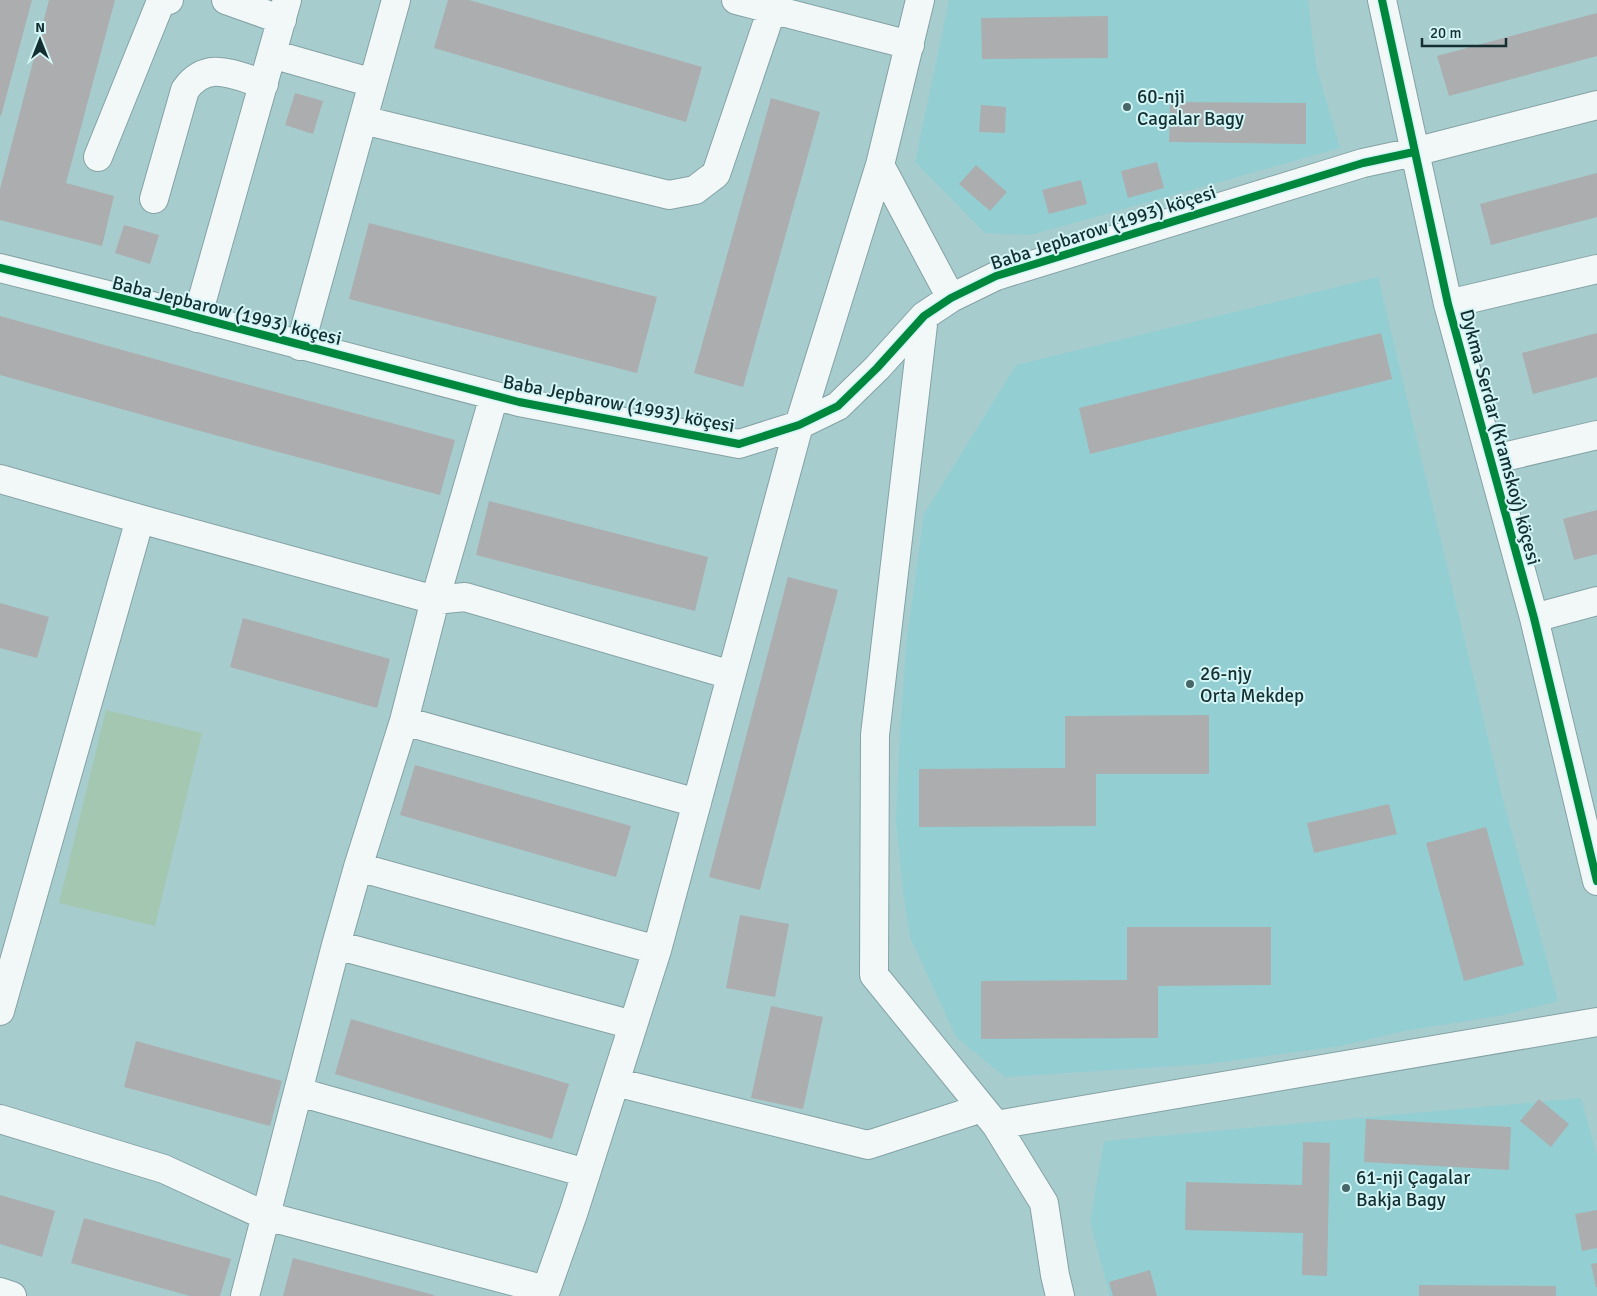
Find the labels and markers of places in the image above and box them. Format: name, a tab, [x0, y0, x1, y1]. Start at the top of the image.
place label: 60-nji Cagalar Bagy	[1137, 85, 1244, 131]
marker: 60-nji Cagalar Bagy	[1121, 101, 1133, 113]
place label: 26-njy Orta Mekdep	[1200, 662, 1304, 708]
marker: 26-njy Orta Mekdep	[1184, 678, 1196, 690]
place label: 61-nji Çagalar Bakja Bagy	[1356, 1166, 1470, 1212]
marker: 61-nji Çagalar Bakja Bagy	[1340, 1182, 1352, 1194]

